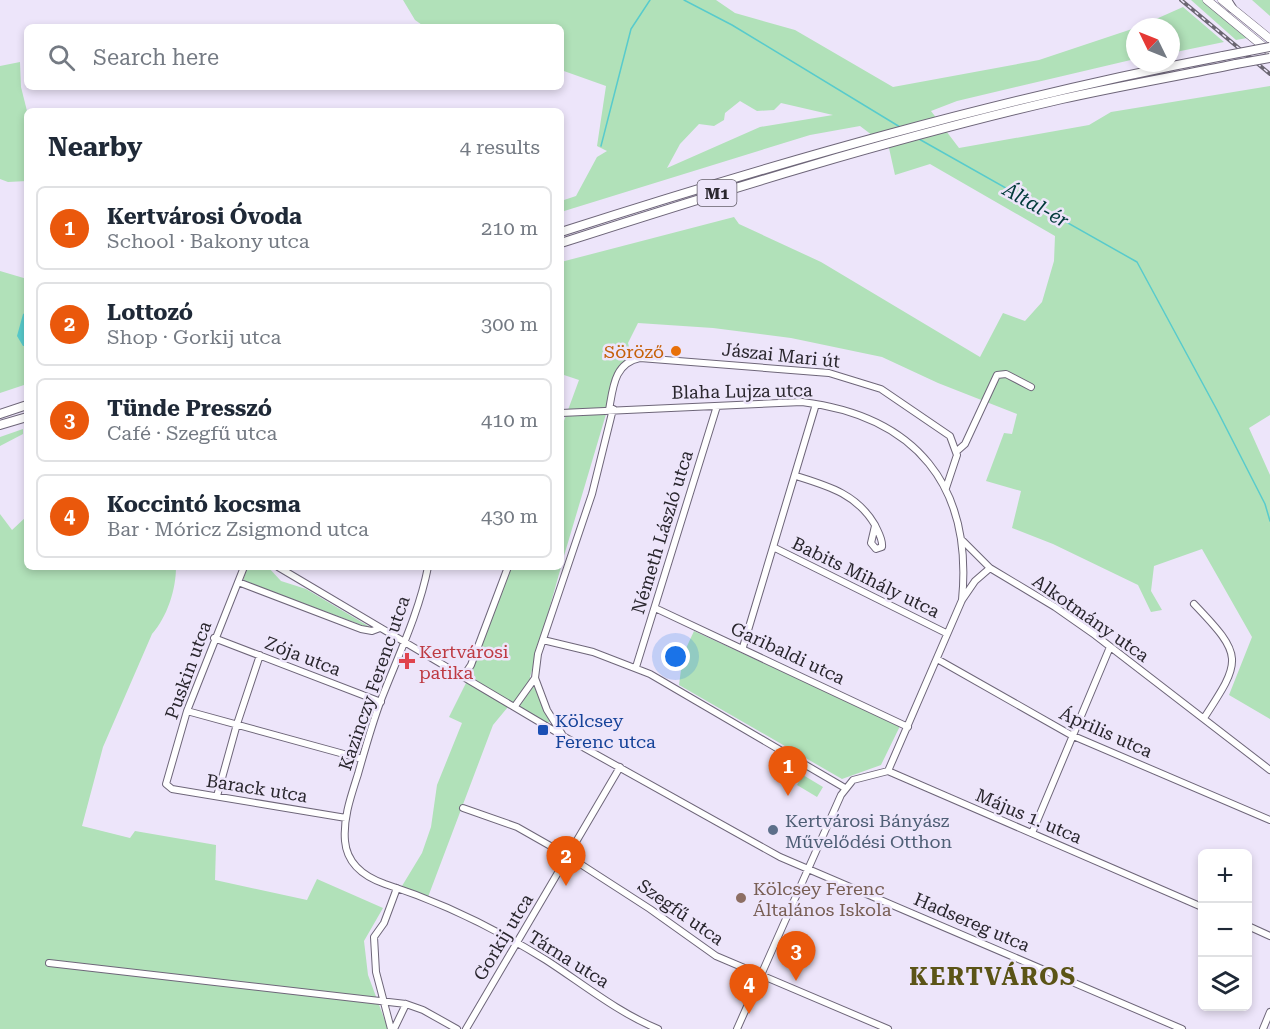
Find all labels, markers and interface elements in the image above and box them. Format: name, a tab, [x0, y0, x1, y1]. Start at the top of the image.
north arrow	[1126, 18, 1180, 72]
search box	[24, 24, 564, 90]
icon: search	[45, 41, 78, 74]
text: Search here	[93, 45, 219, 70]
text: Nearby	[48, 132, 142, 162]
text: 4 results	[460, 135, 540, 159]
water label: Által-ér	[998, 177, 1074, 233]
road number: M1	[698, 180, 736, 206]
text: Kertvárosi Óvoda	[107, 204, 302, 229]
text: 1	[64, 216, 75, 240]
text: 210 m	[481, 216, 538, 240]
text: School · Bakony utca	[107, 229, 310, 253]
text: Lottozó	[107, 300, 193, 325]
text: 2	[64, 312, 75, 336]
text: 300 m	[481, 312, 538, 336]
text: Shop · Gorkij utca	[107, 325, 281, 349]
street label: Jászai Mari út	[721, 338, 841, 372]
place label: Söröző	[604, 341, 664, 362]
marker: Söröző	[669, 344, 683, 358]
street label: Blaha Lujza utca	[671, 379, 813, 403]
text: Tünde Presszó	[107, 396, 272, 421]
text: 3	[64, 408, 75, 432]
text: 410 m	[481, 408, 538, 432]
text: Café · Szegfű utca	[107, 421, 277, 445]
street label: Németh László utca	[627, 447, 697, 616]
text: Koccintó kocsma	[107, 492, 301, 517]
text: 4	[64, 504, 75, 528]
text: 430 m	[481, 504, 538, 528]
text: Bar · Móricz Zsigmond utca	[107, 517, 369, 541]
street label: Babits Mihály utca	[789, 532, 943, 622]
street label: Alkotmány utca	[1029, 570, 1154, 666]
street label: Kazinczy Ferenc utca	[334, 593, 414, 773]
street label: Garibaldi utca	[728, 617, 849, 689]
street label: Puskin utca	[161, 618, 215, 722]
street label: Zója utca	[262, 632, 344, 680]
place label: Kertvárosi patika	[419, 641, 509, 683]
your location	[661, 642, 690, 671]
marker: Kertvárosi patika	[400, 654, 414, 668]
street label: Április utca	[1056, 702, 1156, 762]
place label: Kölcsey Ferenc utca	[555, 710, 656, 752]
marker: Kölcsey Ferenc utca	[536, 723, 550, 737]
pin: 1	[768, 746, 808, 796]
street label: Barack utca	[205, 770, 309, 806]
street label: Május 1. utca	[973, 784, 1085, 848]
place label: Kertvárosi Bányász Művelődési Otthon	[785, 810, 953, 852]
marker: Kertvárosi Bányász Művelődési Otthon	[766, 823, 780, 837]
pin: 2	[546, 836, 586, 886]
map controls	[1198, 849, 1252, 1011]
button: +	[1198, 849, 1252, 903]
street label: Szegfű utca	[634, 875, 728, 949]
place label: Kölcsey Ferenc Általános Iskola	[753, 878, 892, 920]
street label: Hadsereg utca	[911, 888, 1033, 956]
street label: Gorkij utca	[469, 890, 537, 984]
marker: Kölcsey Ferenc Általános Iskola	[734, 891, 748, 905]
button: −	[1198, 903, 1252, 957]
street label: Tárna utca	[525, 926, 614, 992]
pin: 3	[776, 932, 816, 981]
button: layers	[1198, 957, 1252, 1011]
district label: KERTVÁROS	[909, 961, 1077, 991]
pin: 4	[730, 964, 768, 1014]

